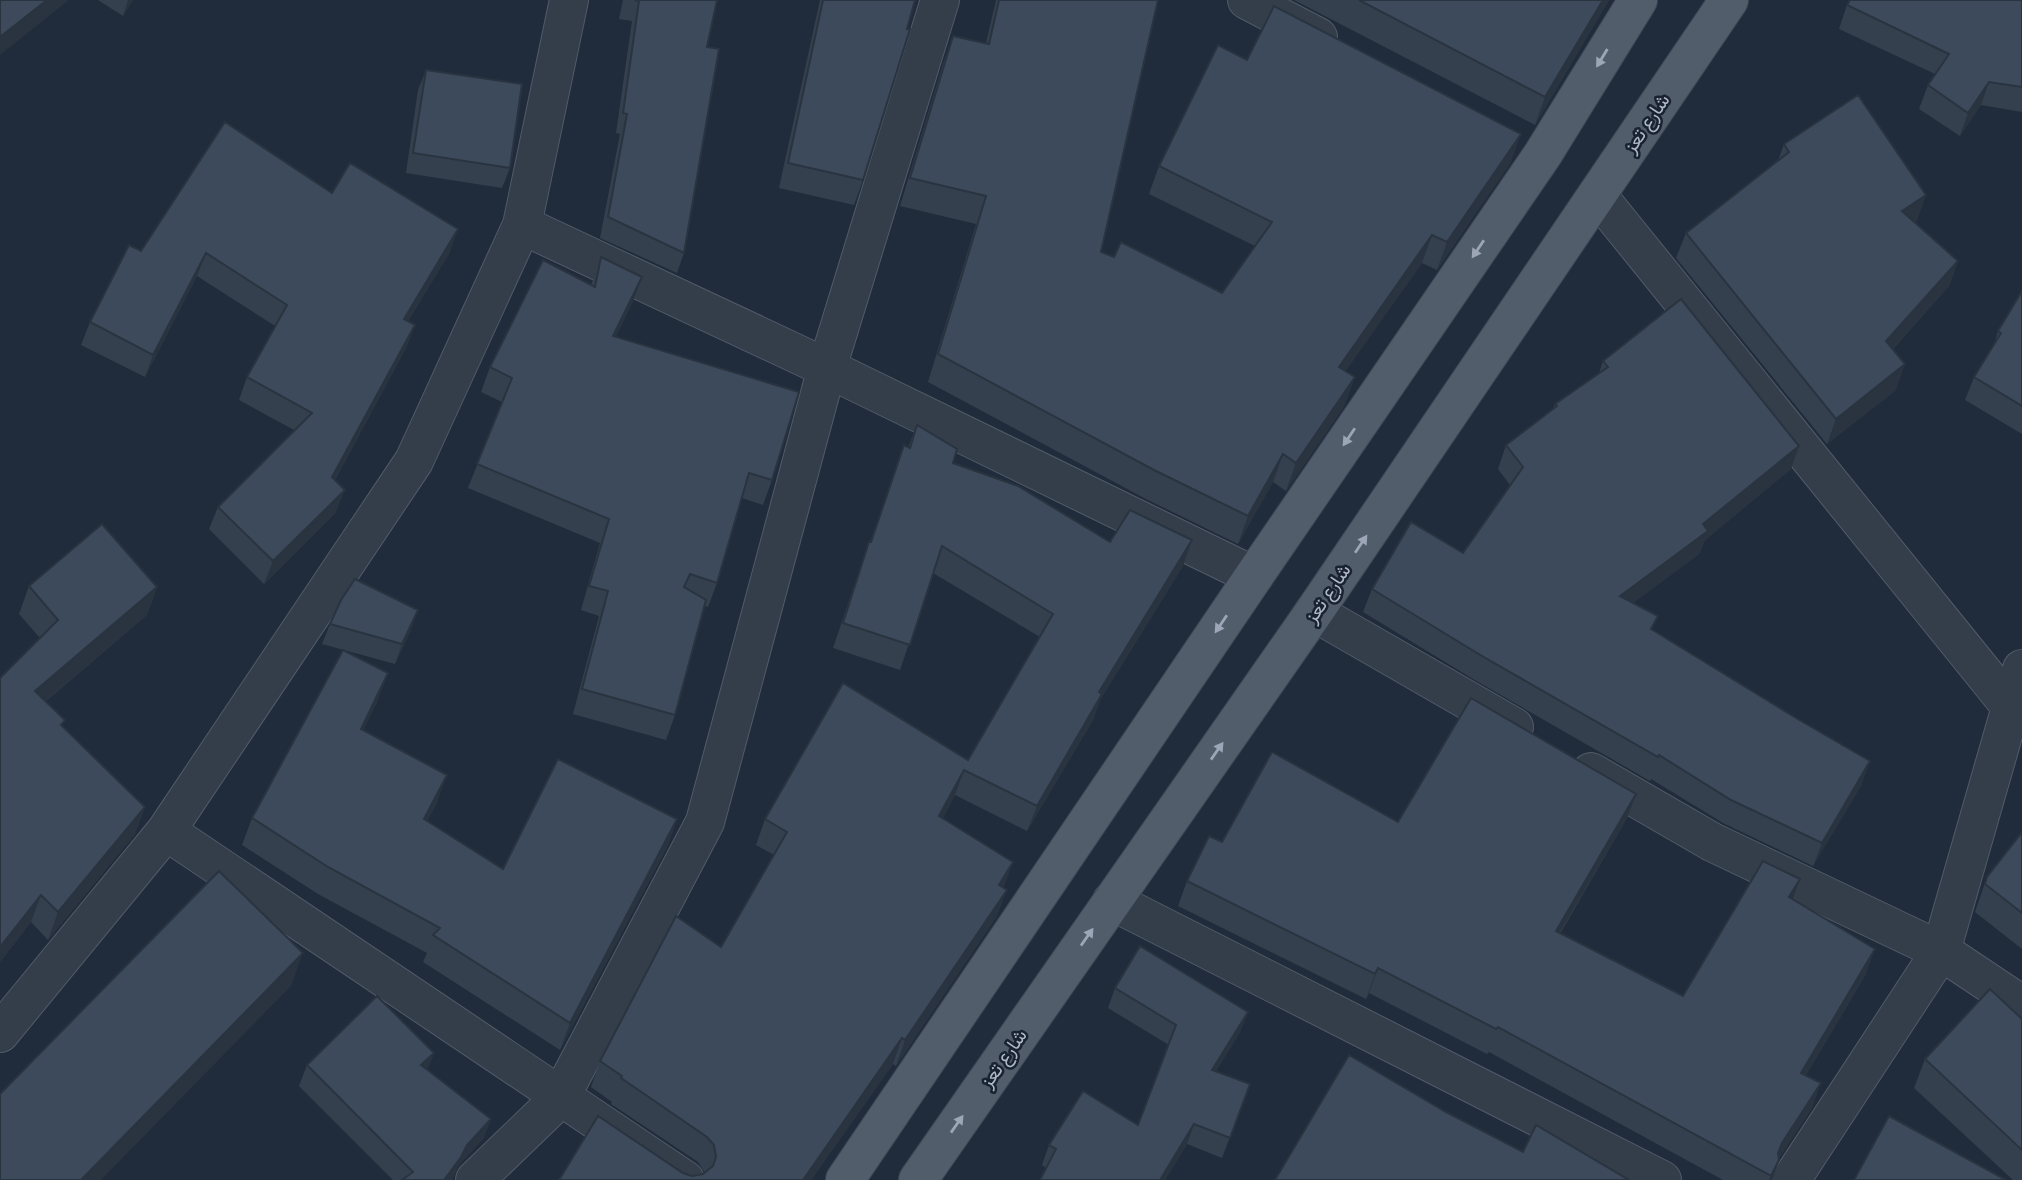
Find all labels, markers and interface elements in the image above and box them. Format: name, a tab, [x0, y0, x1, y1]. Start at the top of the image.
one-way arrow	[1596, 49, 1608, 68]
street label: شارع تعز	[1616, 88, 1675, 158]
one-way arrow	[1471, 240, 1485, 258]
one-way arrow	[1343, 427, 1356, 446]
one-way arrow	[1354, 534, 1367, 554]
street label: شارع تعز	[1297, 558, 1356, 628]
one-way arrow	[1214, 615, 1228, 633]
one-way arrow	[1210, 742, 1224, 760]
one-way arrow	[1080, 928, 1094, 946]
street label: شارع تعز	[973, 1023, 1033, 1093]
one-way arrow	[950, 1115, 964, 1133]

